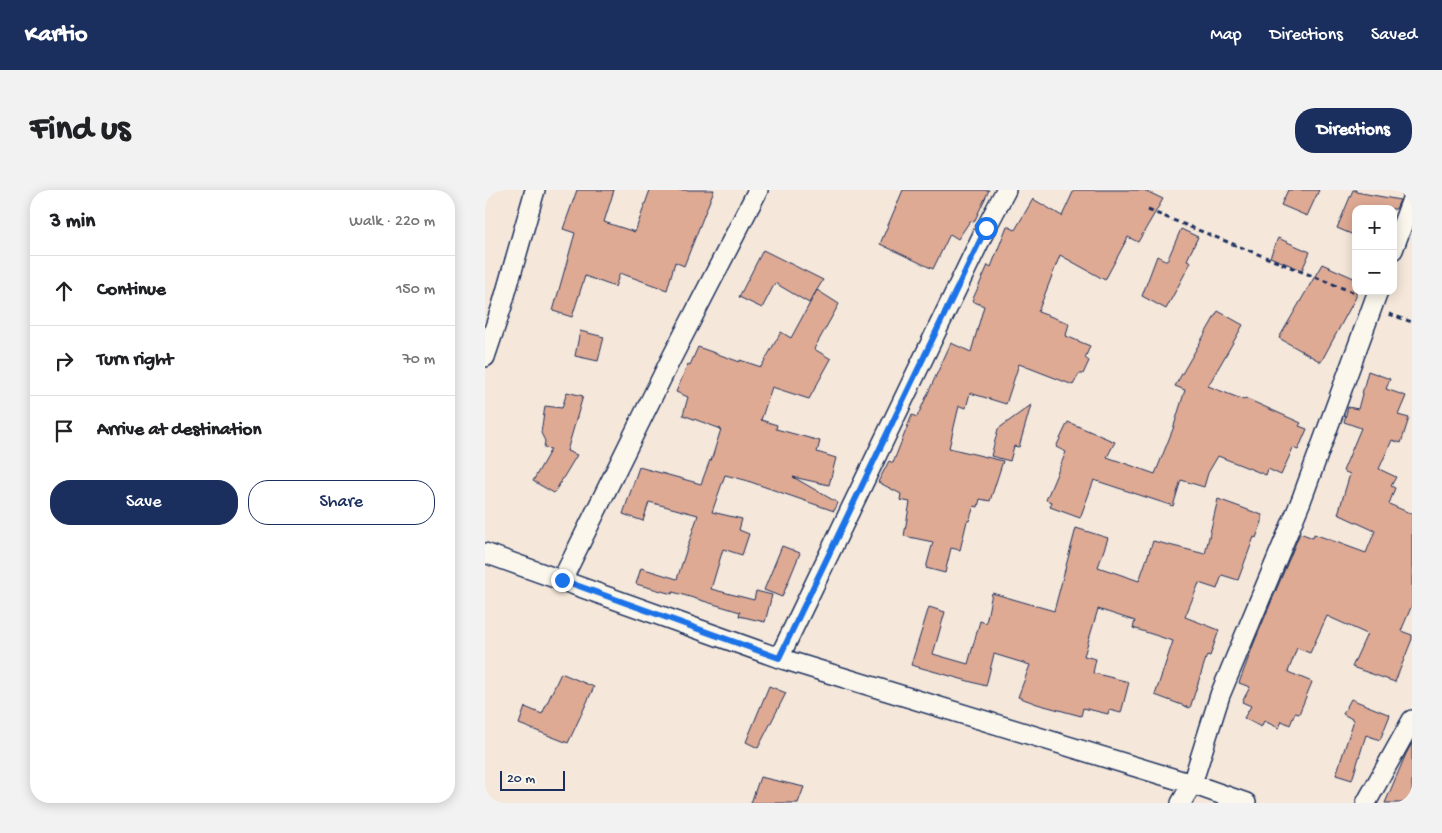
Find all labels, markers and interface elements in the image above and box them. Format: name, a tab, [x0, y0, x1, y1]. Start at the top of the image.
text: Kartio	[25, 21, 88, 50]
text: Map	[1210, 25, 1242, 46]
text: Directions	[1270, 25, 1343, 46]
text: Saved	[1371, 25, 1417, 46]
button: Directions	[1295, 108, 1412, 153]
text: Find us	[30, 110, 130, 151]
map controls	[1352, 205, 1397, 295]
button: +	[1352, 205, 1397, 250]
text: 3 min	[50, 210, 95, 235]
text: Walk · 220 m	[349, 213, 435, 232]
route start	[975, 217, 998, 240]
button: −	[1352, 250, 1397, 295]
icon: ahead	[50, 277, 78, 305]
text: Continue	[97, 279, 166, 302]
text: 150 m	[396, 281, 435, 300]
icon: right	[50, 347, 78, 375]
text: Turn right	[97, 349, 173, 372]
text: 70 m	[402, 351, 435, 370]
icon: arrive	[50, 417, 78, 445]
text: Arrive at destination	[97, 419, 261, 442]
button: Save	[50, 480, 238, 525]
button: Share	[248, 480, 435, 525]
route end	[551, 569, 574, 592]
scale bar	[500, 768, 565, 791]
text: 20 m	[507, 771, 535, 788]

